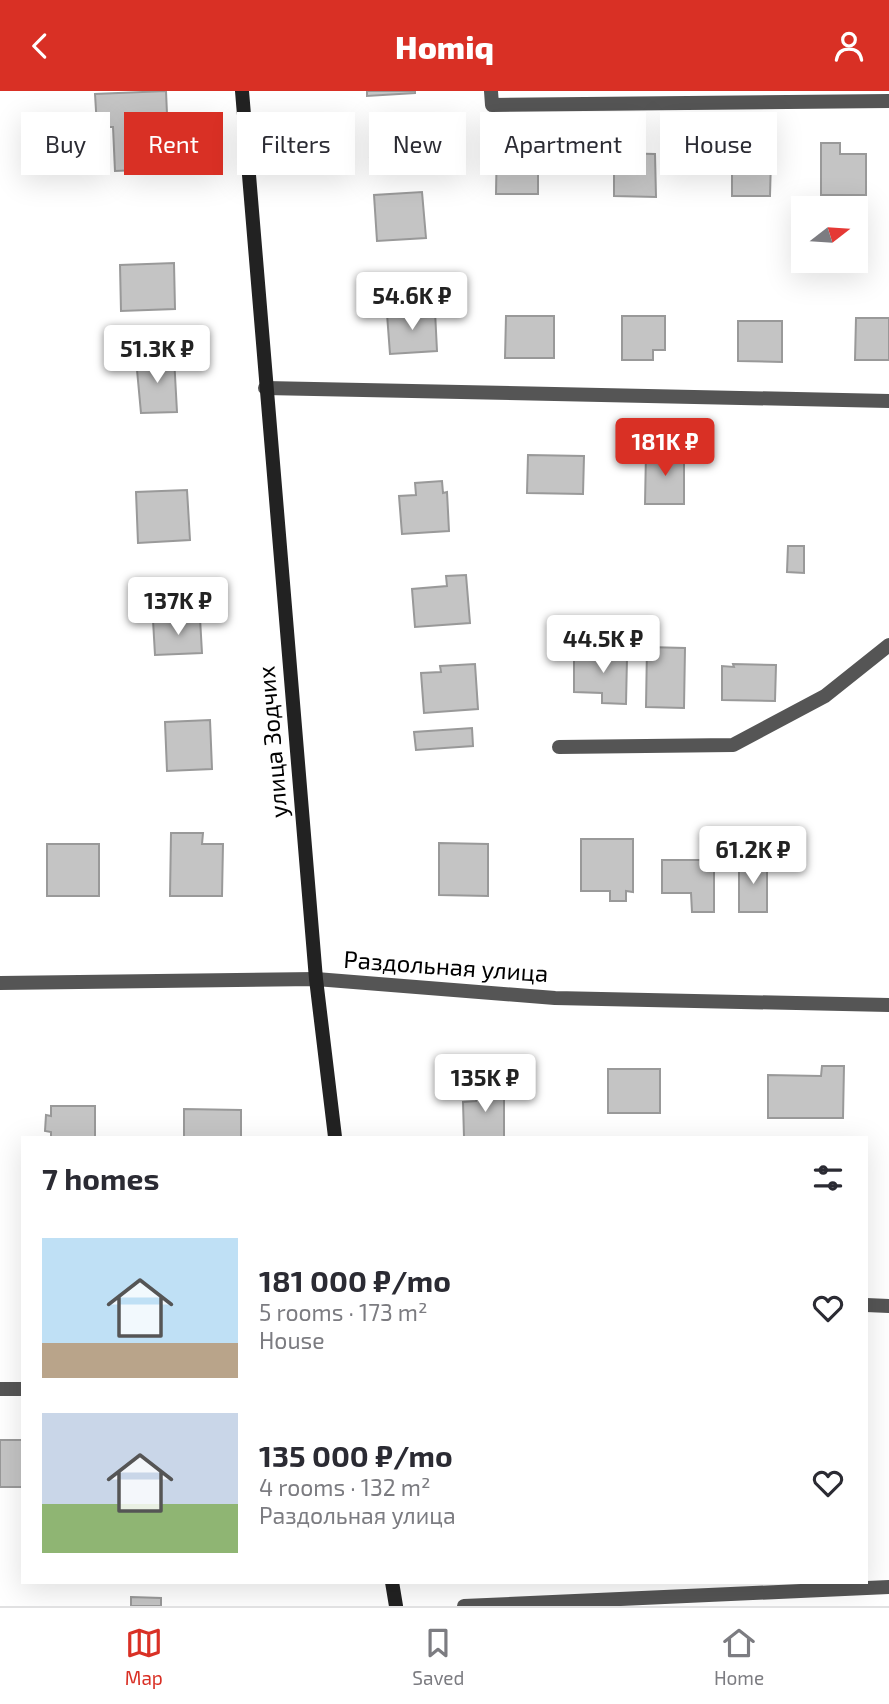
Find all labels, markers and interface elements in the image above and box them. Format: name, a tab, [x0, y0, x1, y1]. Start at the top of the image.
icon: back	[21, 27, 59, 65]
text: Homiq	[395, 27, 494, 65]
icon: person	[830, 27, 868, 65]
chip: Buy	[21, 112, 110, 175]
chip: Rent	[124, 112, 223, 175]
chip: Filters	[237, 112, 355, 175]
chip: New	[369, 112, 466, 175]
chip: Apartment	[480, 112, 646, 175]
chip: House	[660, 112, 777, 175]
north arrow	[791, 196, 868, 273]
map controls	[791, 196, 868, 273]
pin: 54.6K ₽	[347, 273, 477, 332]
text: 54.6K ₽	[372, 281, 452, 309]
pin: 51.3K ₽	[92, 325, 222, 385]
text: 51.3K ₽	[120, 334, 194, 362]
pin: 181K ₽	[608, 419, 722, 478]
text: 181K ₽	[631, 427, 699, 455]
pin: 137K ₽	[121, 577, 235, 637]
text: 137K ₽	[144, 586, 212, 614]
pin: 44.5K ₽	[538, 615, 668, 675]
text: 44.5K ₽	[563, 624, 643, 652]
street label: улица Зодчих	[250, 665, 294, 819]
pin: 61.2K ₽	[688, 827, 818, 886]
text: 61.2K ₽	[715, 835, 791, 863]
street label: Раздольная улица	[343, 944, 549, 988]
pin: 135K ₽	[428, 1055, 542, 1114]
text: 135K ₽	[451, 1063, 519, 1091]
icon: filters	[809, 1159, 847, 1197]
text: 7 homes	[42, 1160, 159, 1196]
text: 181 000 ₽/mo	[259, 1262, 451, 1298]
icon: home	[98, 1266, 182, 1350]
icon: heart	[809, 1289, 847, 1327]
text: 5 rooms · 173 m²	[259, 1298, 428, 1326]
text: House	[259, 1326, 325, 1354]
text: 135 000 ₽/mo	[259, 1437, 453, 1473]
icon: home	[98, 1441, 182, 1525]
icon: heart	[809, 1464, 847, 1502]
text: 4 rooms · 132 m²	[259, 1473, 431, 1501]
text: Раздольная улица	[259, 1501, 456, 1529]
tab: Map	[125, 1624, 163, 1689]
tab: Saved	[412, 1624, 464, 1689]
tab: Home	[714, 1624, 764, 1689]

